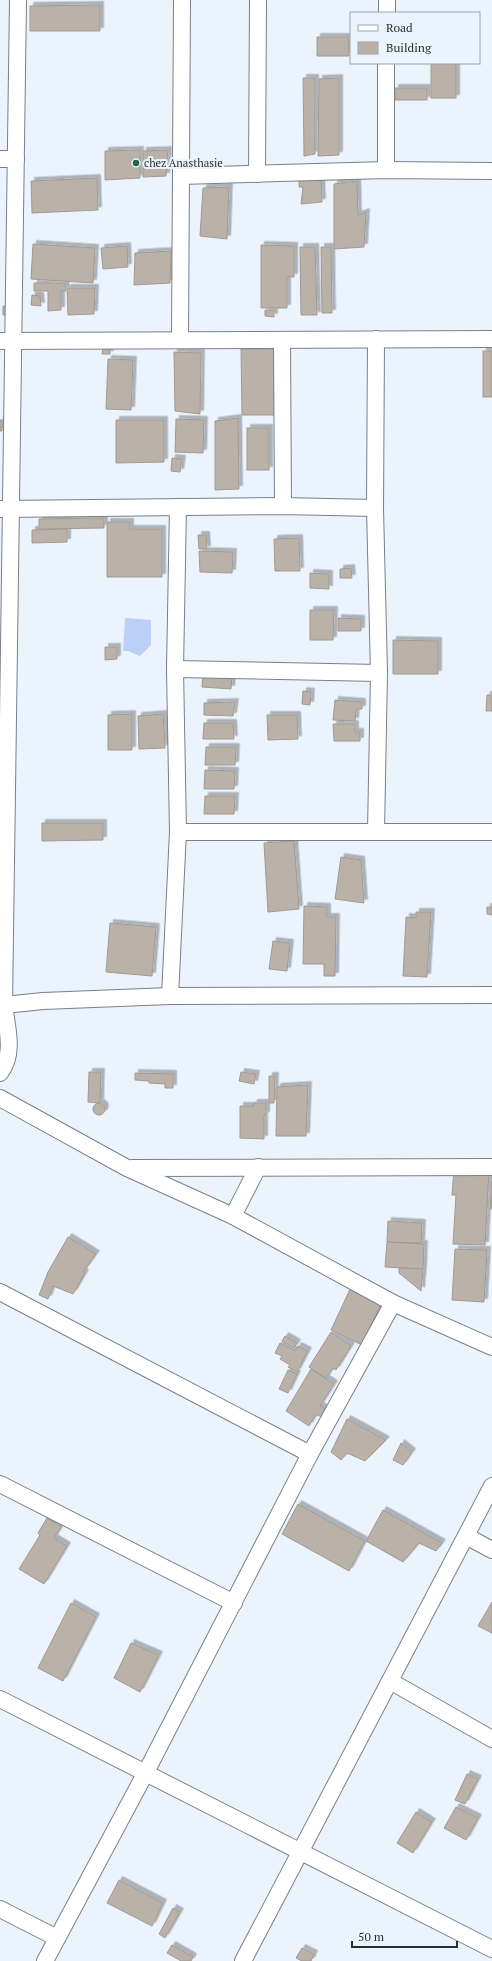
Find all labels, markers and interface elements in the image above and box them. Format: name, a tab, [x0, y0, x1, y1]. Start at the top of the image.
legend	[350, 12, 480, 64]
text: Road	[386, 20, 413, 35]
text: Building	[386, 40, 432, 55]
place label: chez Anasthasie	[144, 156, 223, 170]
marker: chez Anasthasie	[131, 158, 141, 168]
scale bar	[352, 1923, 457, 1949]
text: 50 m	[358, 1929, 385, 1944]

